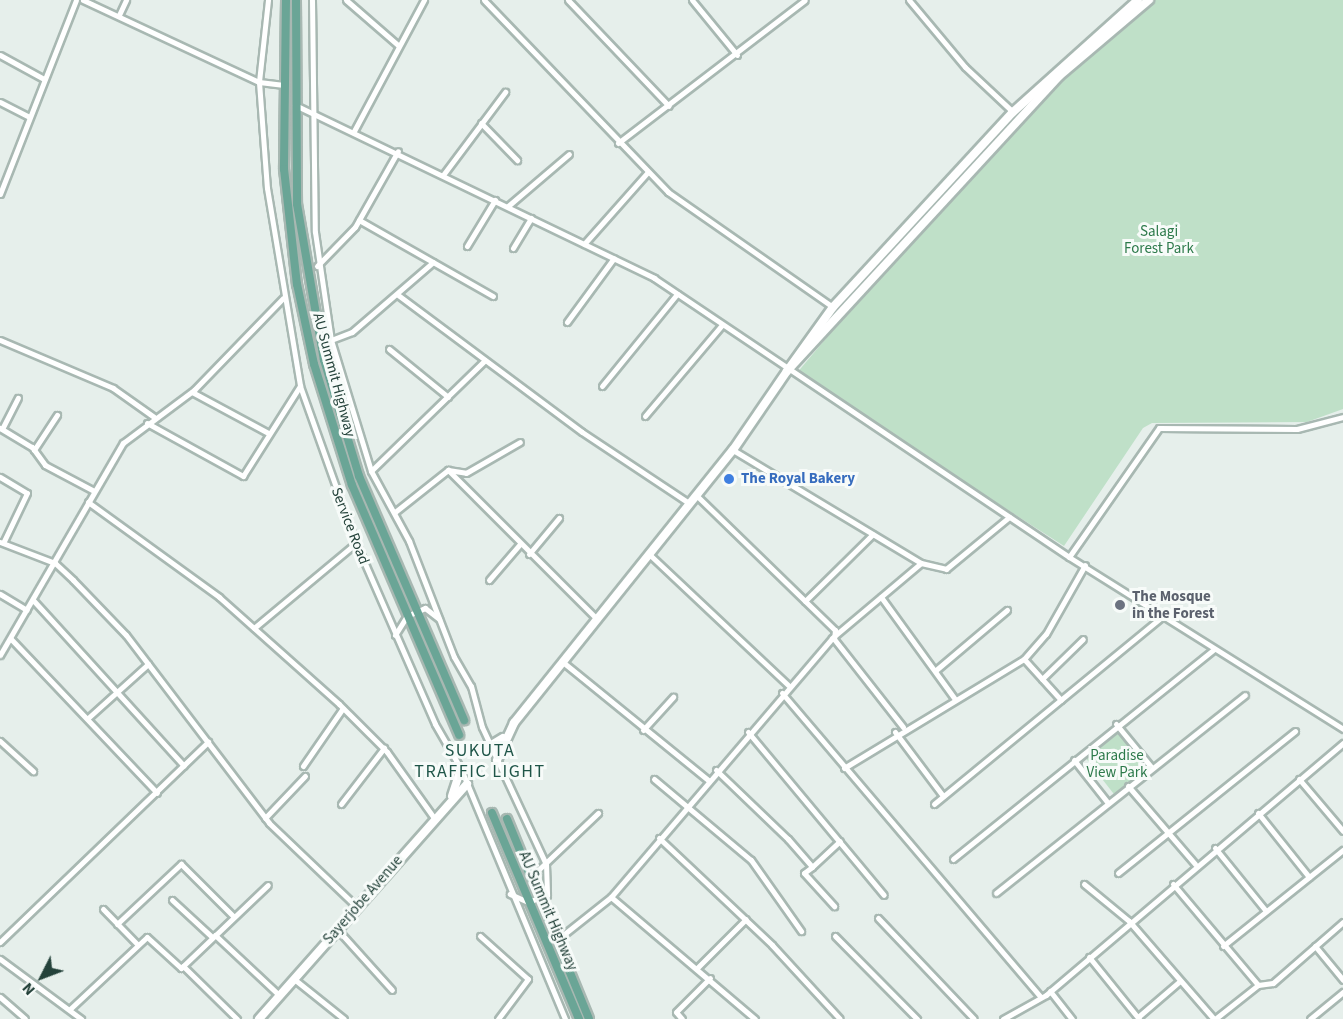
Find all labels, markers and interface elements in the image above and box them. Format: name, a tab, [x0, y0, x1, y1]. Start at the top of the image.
park label: Salagi Forest Park	[1124, 222, 1194, 257]
street label: AU Summit Highway	[309, 311, 359, 439]
place label: The Royal Bakery	[741, 470, 855, 488]
marker: The Royal Bakery	[722, 472, 736, 486]
street label: Service Road	[327, 485, 373, 567]
place label: The Mosque in the Forest	[1132, 587, 1214, 622]
marker: The Mosque in the Forest	[1113, 598, 1127, 612]
district label: SUKUTA TRAFFIC LIGHT	[414, 741, 546, 783]
park label: Paradise View Park	[1087, 746, 1147, 781]
street label: AU Summit Highway	[515, 849, 581, 973]
street label: Sayerjobe Avenue	[319, 852, 407, 948]
north arrow	[12, 947, 72, 1007]
text: N	[17, 978, 40, 1000]

